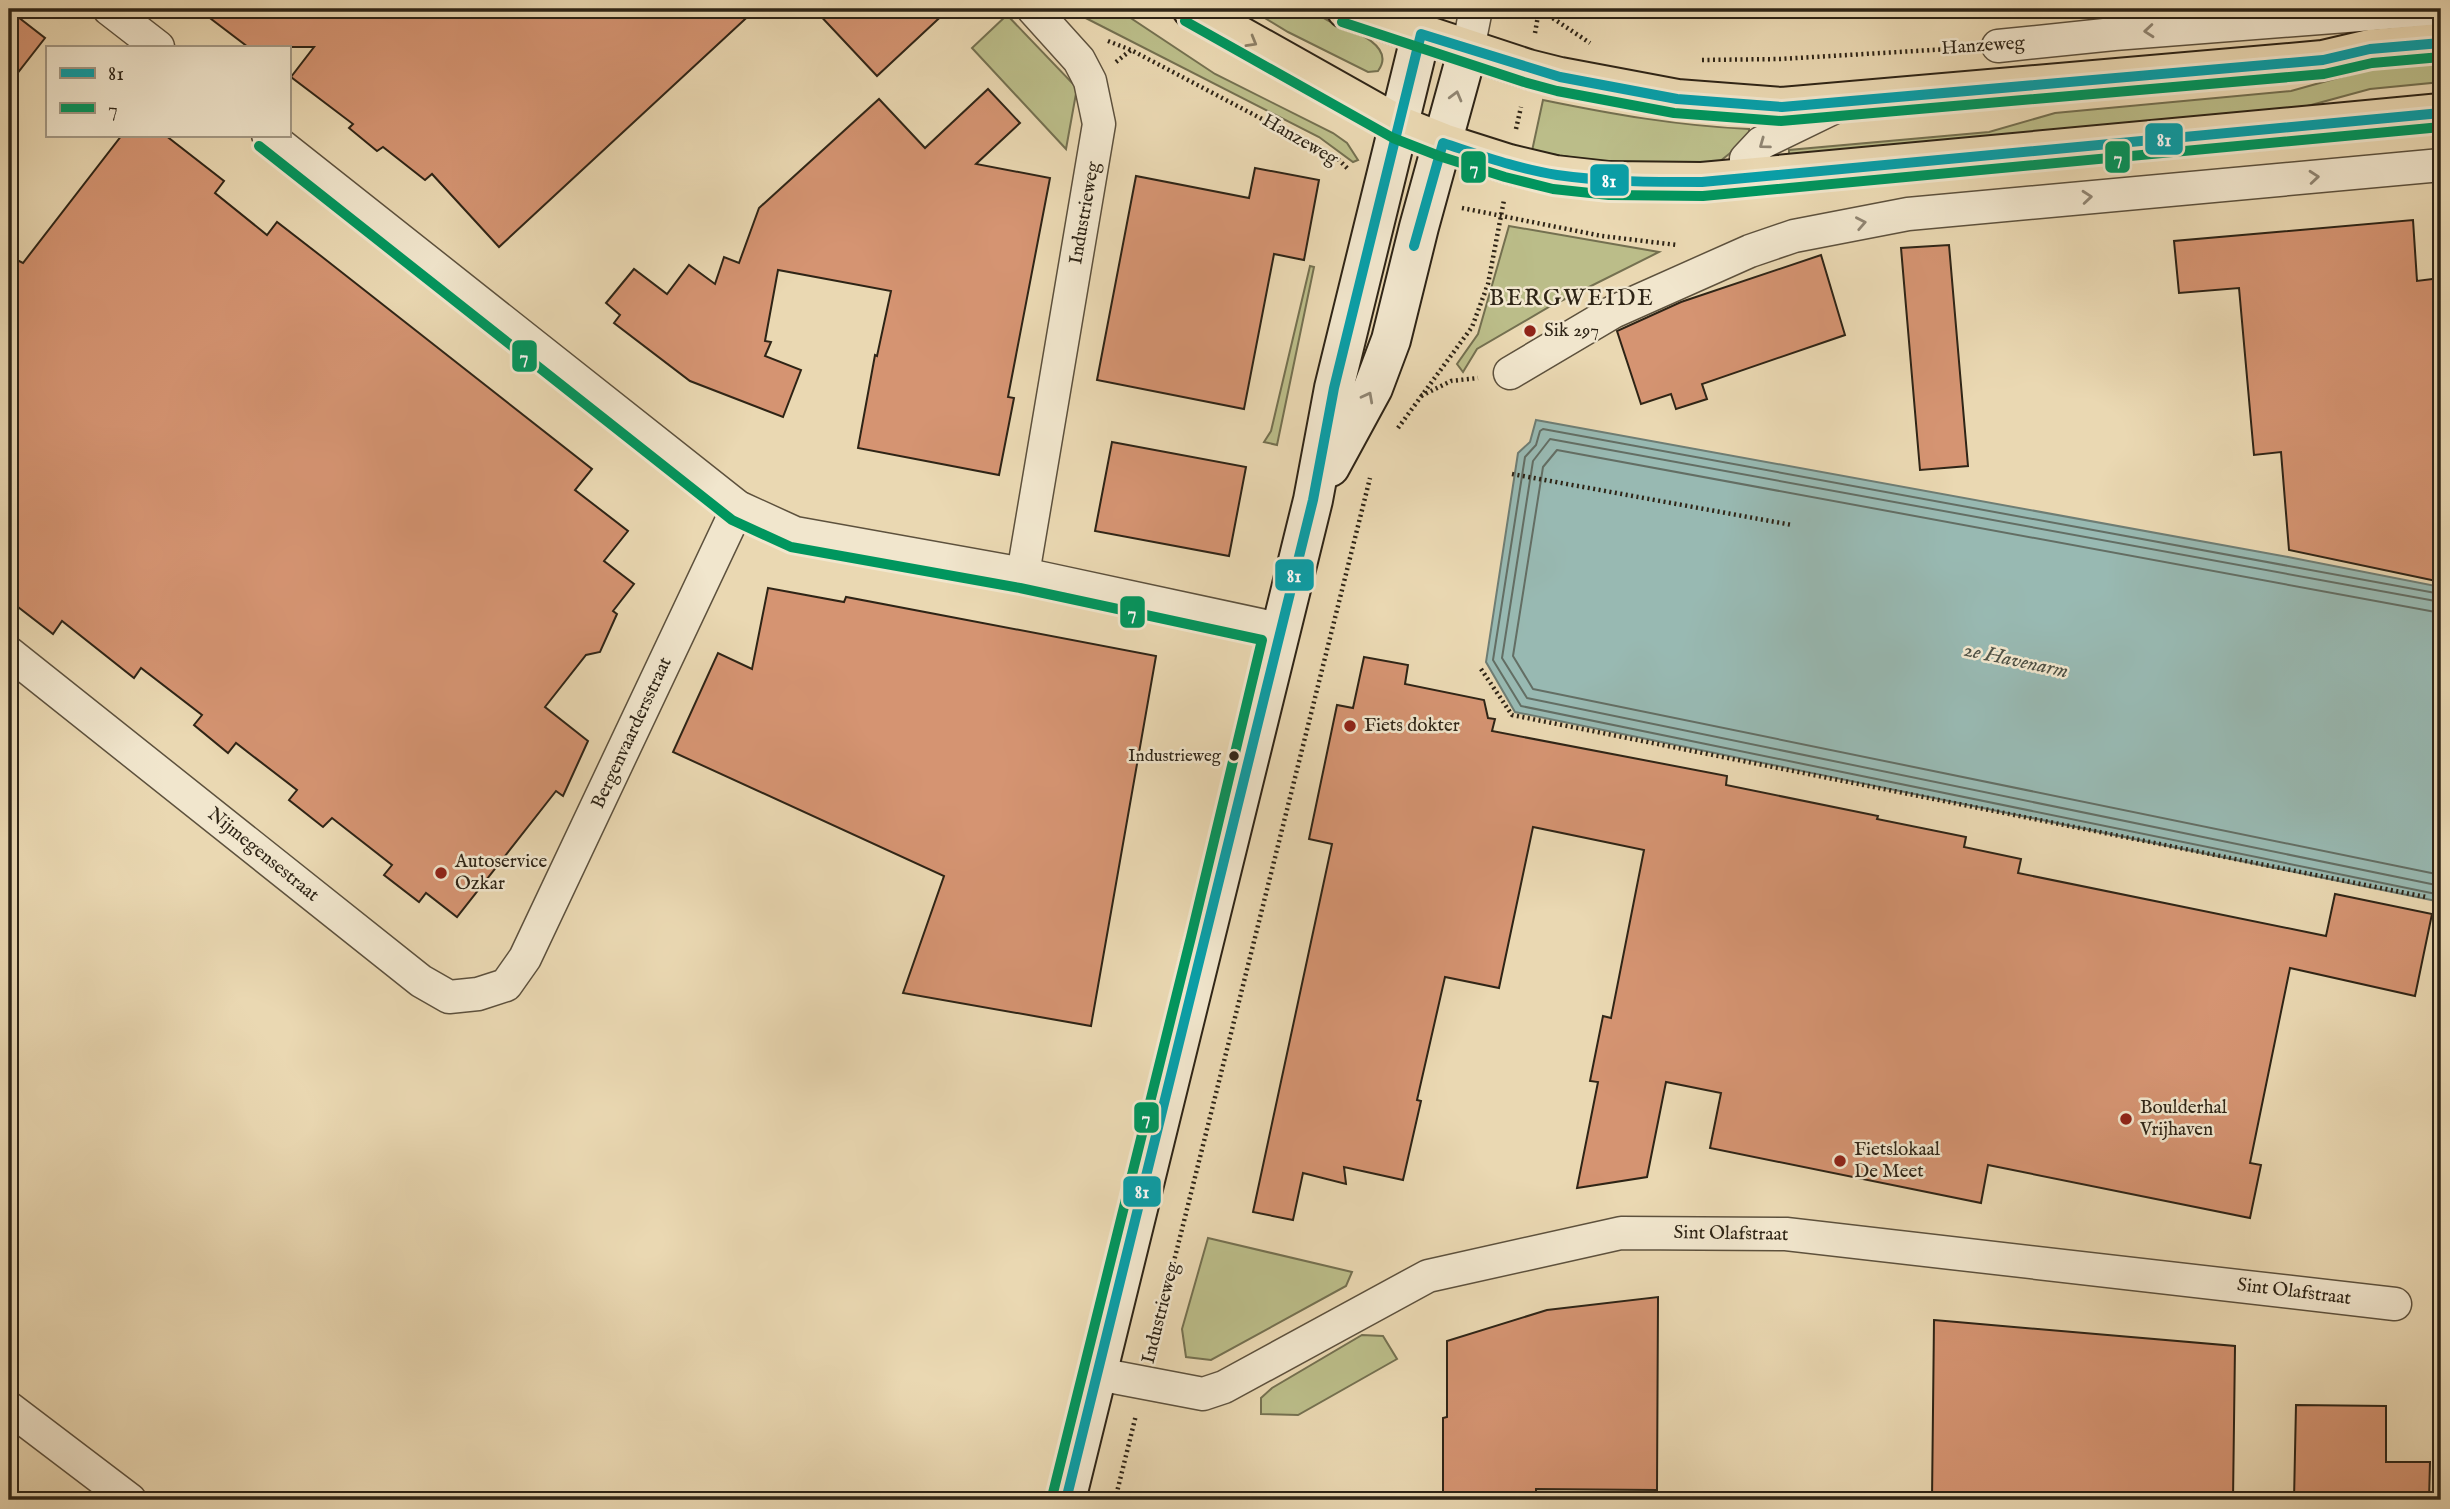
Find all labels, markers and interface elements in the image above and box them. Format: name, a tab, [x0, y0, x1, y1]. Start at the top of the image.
one-way arrow	[2143, 23, 2154, 38]
street label: Hanzeweg	[1940, 31, 2026, 61]
one-way arrow	[1244, 33, 1257, 46]
legend	[46, 46, 290, 136]
text: 81	[108, 61, 124, 88]
one-way arrow	[1447, 90, 1462, 102]
text: 7	[108, 97, 118, 124]
street label: Hanzeweg	[1258, 109, 1343, 172]
line badge: 81	[2144, 122, 2184, 156]
text: 81	[2157, 129, 2171, 153]
one-way arrow	[1759, 136, 1771, 148]
line badge: 7	[2104, 140, 2131, 174]
text: 7	[2114, 147, 2123, 171]
line badge: 7	[1460, 150, 1487, 184]
text: 7	[1470, 157, 1479, 181]
street label: Industrieweg	[1064, 159, 1106, 266]
line badge: 81	[1589, 163, 1630, 197]
text: 81	[1602, 170, 1616, 194]
one-way arrow	[2308, 170, 2319, 185]
one-way arrow	[2082, 190, 2093, 205]
one-way arrow	[1855, 217, 1867, 232]
district label: BERGWEIDE	[1489, 284, 1655, 313]
place label: Sik 297	[1544, 319, 1599, 343]
marker: Sik 297	[1522, 323, 1538, 339]
line badge: 7	[511, 339, 538, 373]
text: 7	[520, 346, 529, 370]
one-way arrow	[1360, 392, 1374, 404]
line badge: 81	[1274, 558, 1315, 592]
text: 81	[1287, 565, 1301, 589]
line badge: 7	[1119, 595, 1146, 629]
text: 7	[1128, 602, 1137, 626]
water label: 2e Havenarm	[1961, 637, 2071, 685]
street label: Bergenvaardersstraat	[586, 653, 678, 813]
place label: Fiets dokter	[1364, 714, 1460, 738]
marker: Fiets dokter	[1342, 718, 1358, 734]
place label: Industrieweg	[1128, 746, 1222, 767]
marker: Industrieweg	[1227, 749, 1241, 763]
street label: Nijmegensestraat	[202, 803, 324, 908]
place label: Autoservice Ozkar	[454, 850, 547, 896]
marker: Autoservice Ozkar	[433, 865, 449, 881]
place label: Boulderhal Vrijhaven	[2139, 1096, 2228, 1142]
line badge: 7	[1133, 1101, 1160, 1134]
text: 7	[1142, 1107, 1151, 1131]
marker: Boulderhal Vrijhaven	[2118, 1111, 2134, 1127]
place label: Fietslokaal De Meet	[1854, 1138, 1941, 1184]
marker: Fietslokaal De Meet	[1832, 1153, 1848, 1169]
line badge: 81	[1122, 1175, 1162, 1208]
text: 81	[1135, 1181, 1149, 1205]
street label: Sint Olafstraat	[1673, 1221, 1789, 1247]
street label: Industrieweg	[1137, 1259, 1185, 1366]
street label: Sint Olafstraat	[2236, 1273, 2353, 1311]

